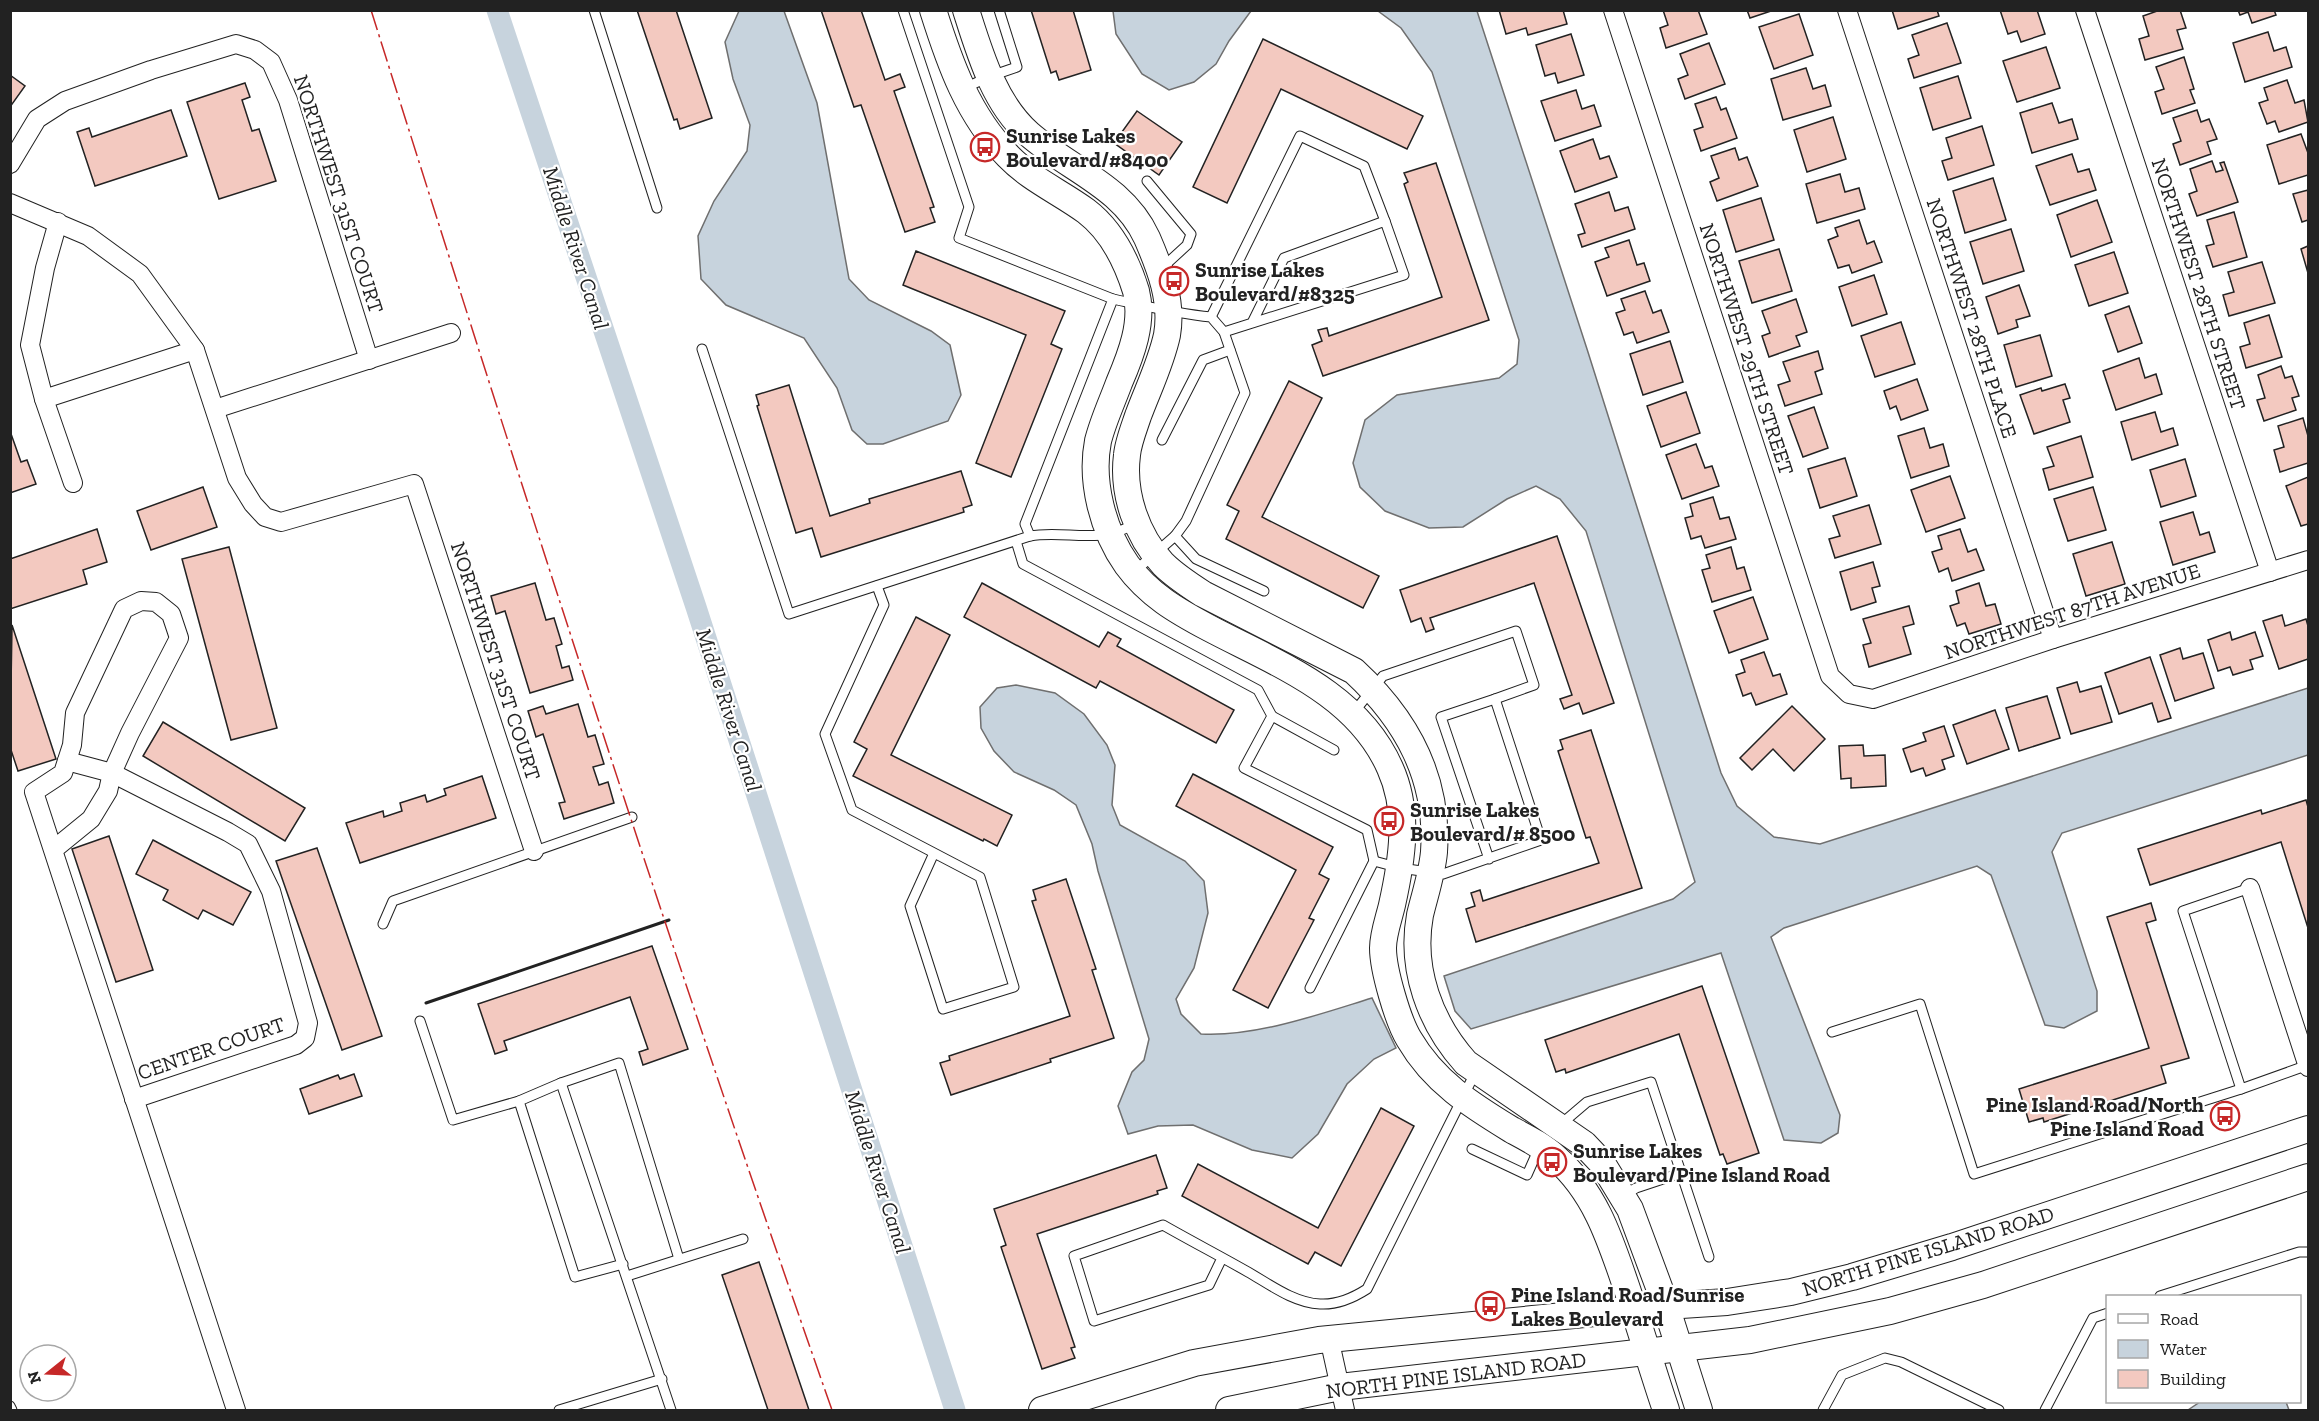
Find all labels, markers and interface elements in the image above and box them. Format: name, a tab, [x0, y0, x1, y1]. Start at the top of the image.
street label: NORTHWEST 31ST COURT	[289, 72, 389, 316]
place label: Sunrise Lakes Boulevard/#8400	[1006, 123, 1168, 172]
bus stop icon: Sunrise Lakes Boulevard/#8400	[969, 131, 1001, 163]
street label: NORTHWEST 28TH STREET	[2146, 155, 2252, 413]
water label: Middle River Canal	[537, 163, 615, 333]
street label: NORTHWEST 28TH PLACE	[1921, 195, 2023, 441]
street label: NORTHWEST 29TH STREET	[1695, 220, 1799, 478]
place label: Sunrise Lakes Boulevard/#8325	[1195, 257, 1355, 306]
bus stop icon: Sunrise Lakes Boulevard/#8325	[1158, 265, 1190, 297]
street label: NORTHWEST 31ST COURT	[446, 539, 546, 783]
street label: NORTHWEST 87TH AVENUE	[1941, 558, 2203, 664]
water label: Middle River Canal	[690, 625, 768, 795]
place label: Sunrise Lakes Boulevard/# 8500	[1410, 797, 1575, 846]
bus stop icon: Sunrise Lakes Boulevard/# 8500	[1373, 805, 1405, 837]
street label: CENTER COURT	[134, 1011, 288, 1085]
water label: Middle River Canal	[839, 1087, 917, 1257]
place label: Pine Island Road/North Pine Island Road	[1986, 1092, 2204, 1141]
bus stop icon: Pine Island Road/North Pine Island Road	[2209, 1100, 2241, 1132]
place label: Sunrise Lakes Boulevard/Pine Island Road	[1573, 1138, 1830, 1187]
bus stop icon: Sunrise Lakes Boulevard/Pine Island Road	[1536, 1146, 1568, 1178]
street label: NORTH PINE ISLAND ROAD	[1799, 1201, 2057, 1301]
place label: Pine Island Road/Sunrise Lakes Boulevard	[1511, 1282, 1744, 1331]
bus stop icon: Pine Island Road/Sunrise Lakes Boulevard	[1474, 1290, 1506, 1322]
legend	[2106, 1295, 2301, 1403]
text: Road	[2160, 1308, 2199, 1330]
text: Water	[2160, 1338, 2207, 1360]
north arrow	[18, 1343, 78, 1403]
street label: NORTH PINE ISLAND ROAD	[1324, 1347, 1588, 1403]
text: Building	[2160, 1368, 2226, 1390]
text: N	[23, 1369, 45, 1386]

